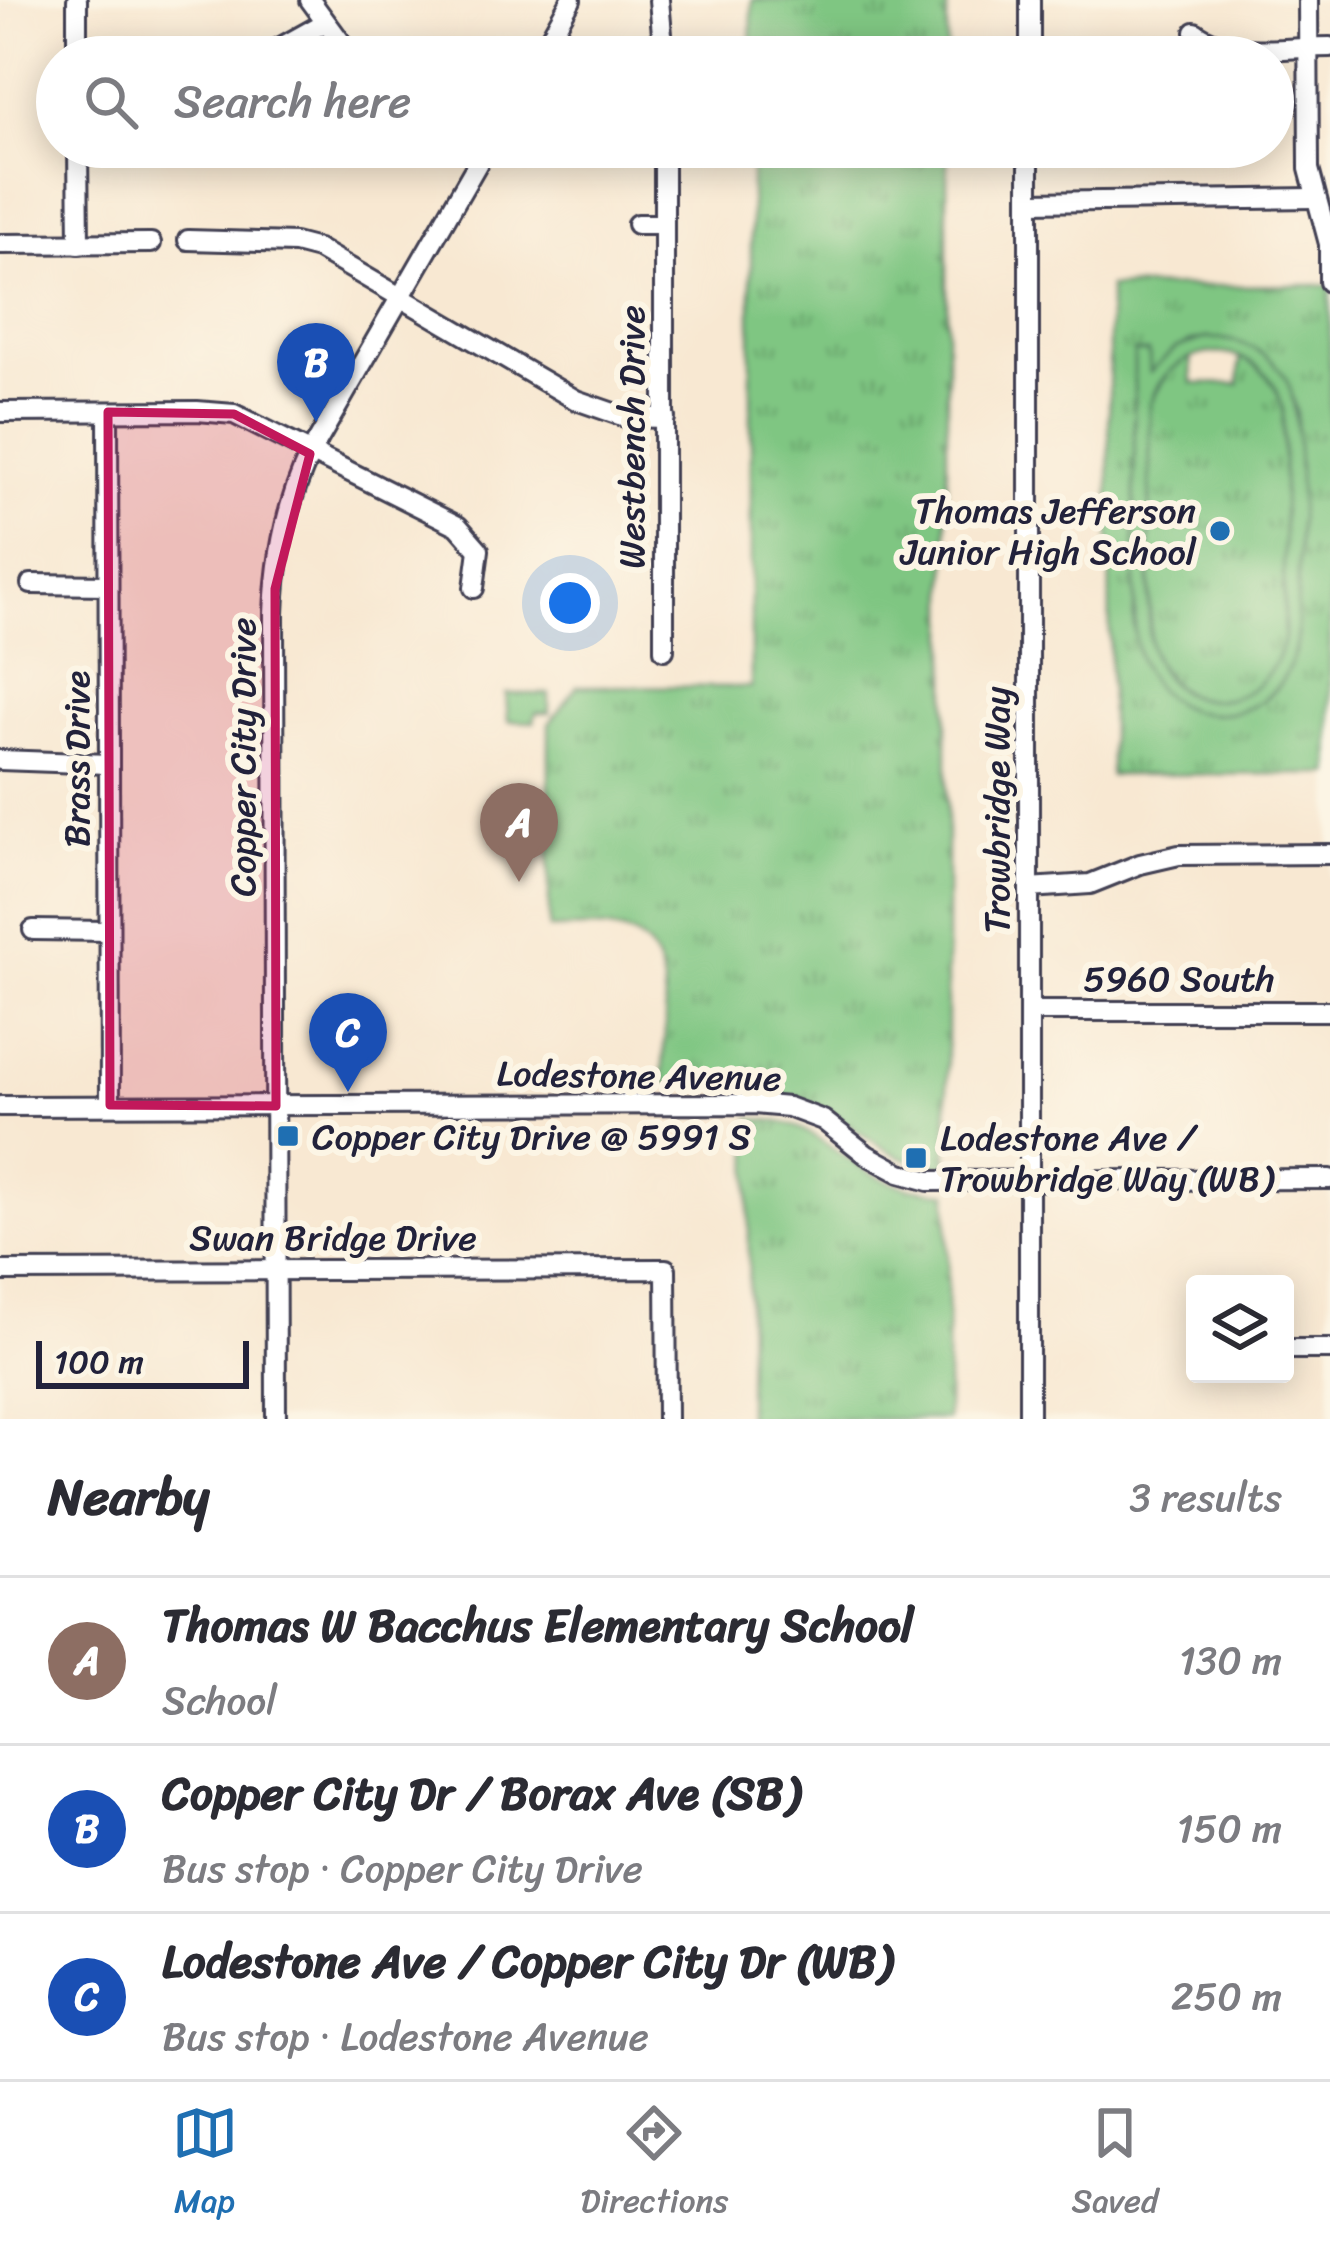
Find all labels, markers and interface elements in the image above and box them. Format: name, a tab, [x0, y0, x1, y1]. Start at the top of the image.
search box	[36, 36, 1294, 168]
text: Search here	[174, 62, 411, 142]
icon: search	[78, 69, 144, 135]
street label: Westbench Drive	[600, 305, 664, 569]
pin: B	[277, 323, 355, 422]
place label: Thomas Jefferson Junior High School	[898, 479, 1197, 584]
marker: Thomas Jefferson Junior High School	[1207, 518, 1233, 544]
your location	[540, 573, 600, 633]
street label: Copper City Drive	[211, 617, 275, 897]
street label: Brass Drive	[45, 671, 109, 847]
street label: Trowbridge Way	[965, 686, 1029, 934]
pin: A	[480, 783, 558, 882]
street label: 5960 South	[1083, 947, 1275, 1011]
pin: C	[309, 993, 387, 1092]
street label: Lodestone Avenue	[496, 1042, 782, 1110]
place label: Copper City Drive @ 5991 S	[312, 1105, 751, 1169]
place label: Lodestone Ave / Trowbridge Way (WB)	[940, 1106, 1275, 1211]
marker: Copper City Drive @ 5991 S	[275, 1123, 301, 1149]
marker: Lodestone Ave / Trowbridge Way (WB)	[903, 1145, 929, 1171]
street label: Swan Bridge Drive	[189, 1206, 477, 1270]
map controls	[1186, 1275, 1294, 1383]
button: layers	[1186, 1275, 1294, 1383]
text: 100 m	[54, 1333, 144, 1391]
scale bar	[36, 1335, 249, 1388]
text: Nearby	[48, 1452, 209, 1542]
text: 3 results	[1129, 1463, 1282, 1532]
text: Thomas W Bacchus Elementary School	[162, 1586, 914, 1666]
text: A	[74, 1626, 100, 1695]
text: 130 m	[1179, 1626, 1282, 1695]
text: School	[162, 1666, 277, 1735]
text: Copper City Dr / Borax Ave (SB)	[162, 1754, 800, 1834]
text: B	[75, 1794, 99, 1863]
text: 150 m	[1177, 1794, 1282, 1863]
text: Bus stop · Copper City Drive	[162, 1834, 643, 1903]
text: Lodestone Ave / Copper City Dr (WB)	[162, 1922, 892, 2002]
text: C	[75, 1962, 99, 2031]
text: 250 m	[1171, 1962, 1282, 2031]
text: Bus stop · Lodestone Avenue	[162, 2002, 649, 2071]
tab: Map	[172, 2100, 238, 2230]
tab: Directions	[581, 2100, 728, 2230]
tab: Saved	[1071, 2100, 1158, 2230]

